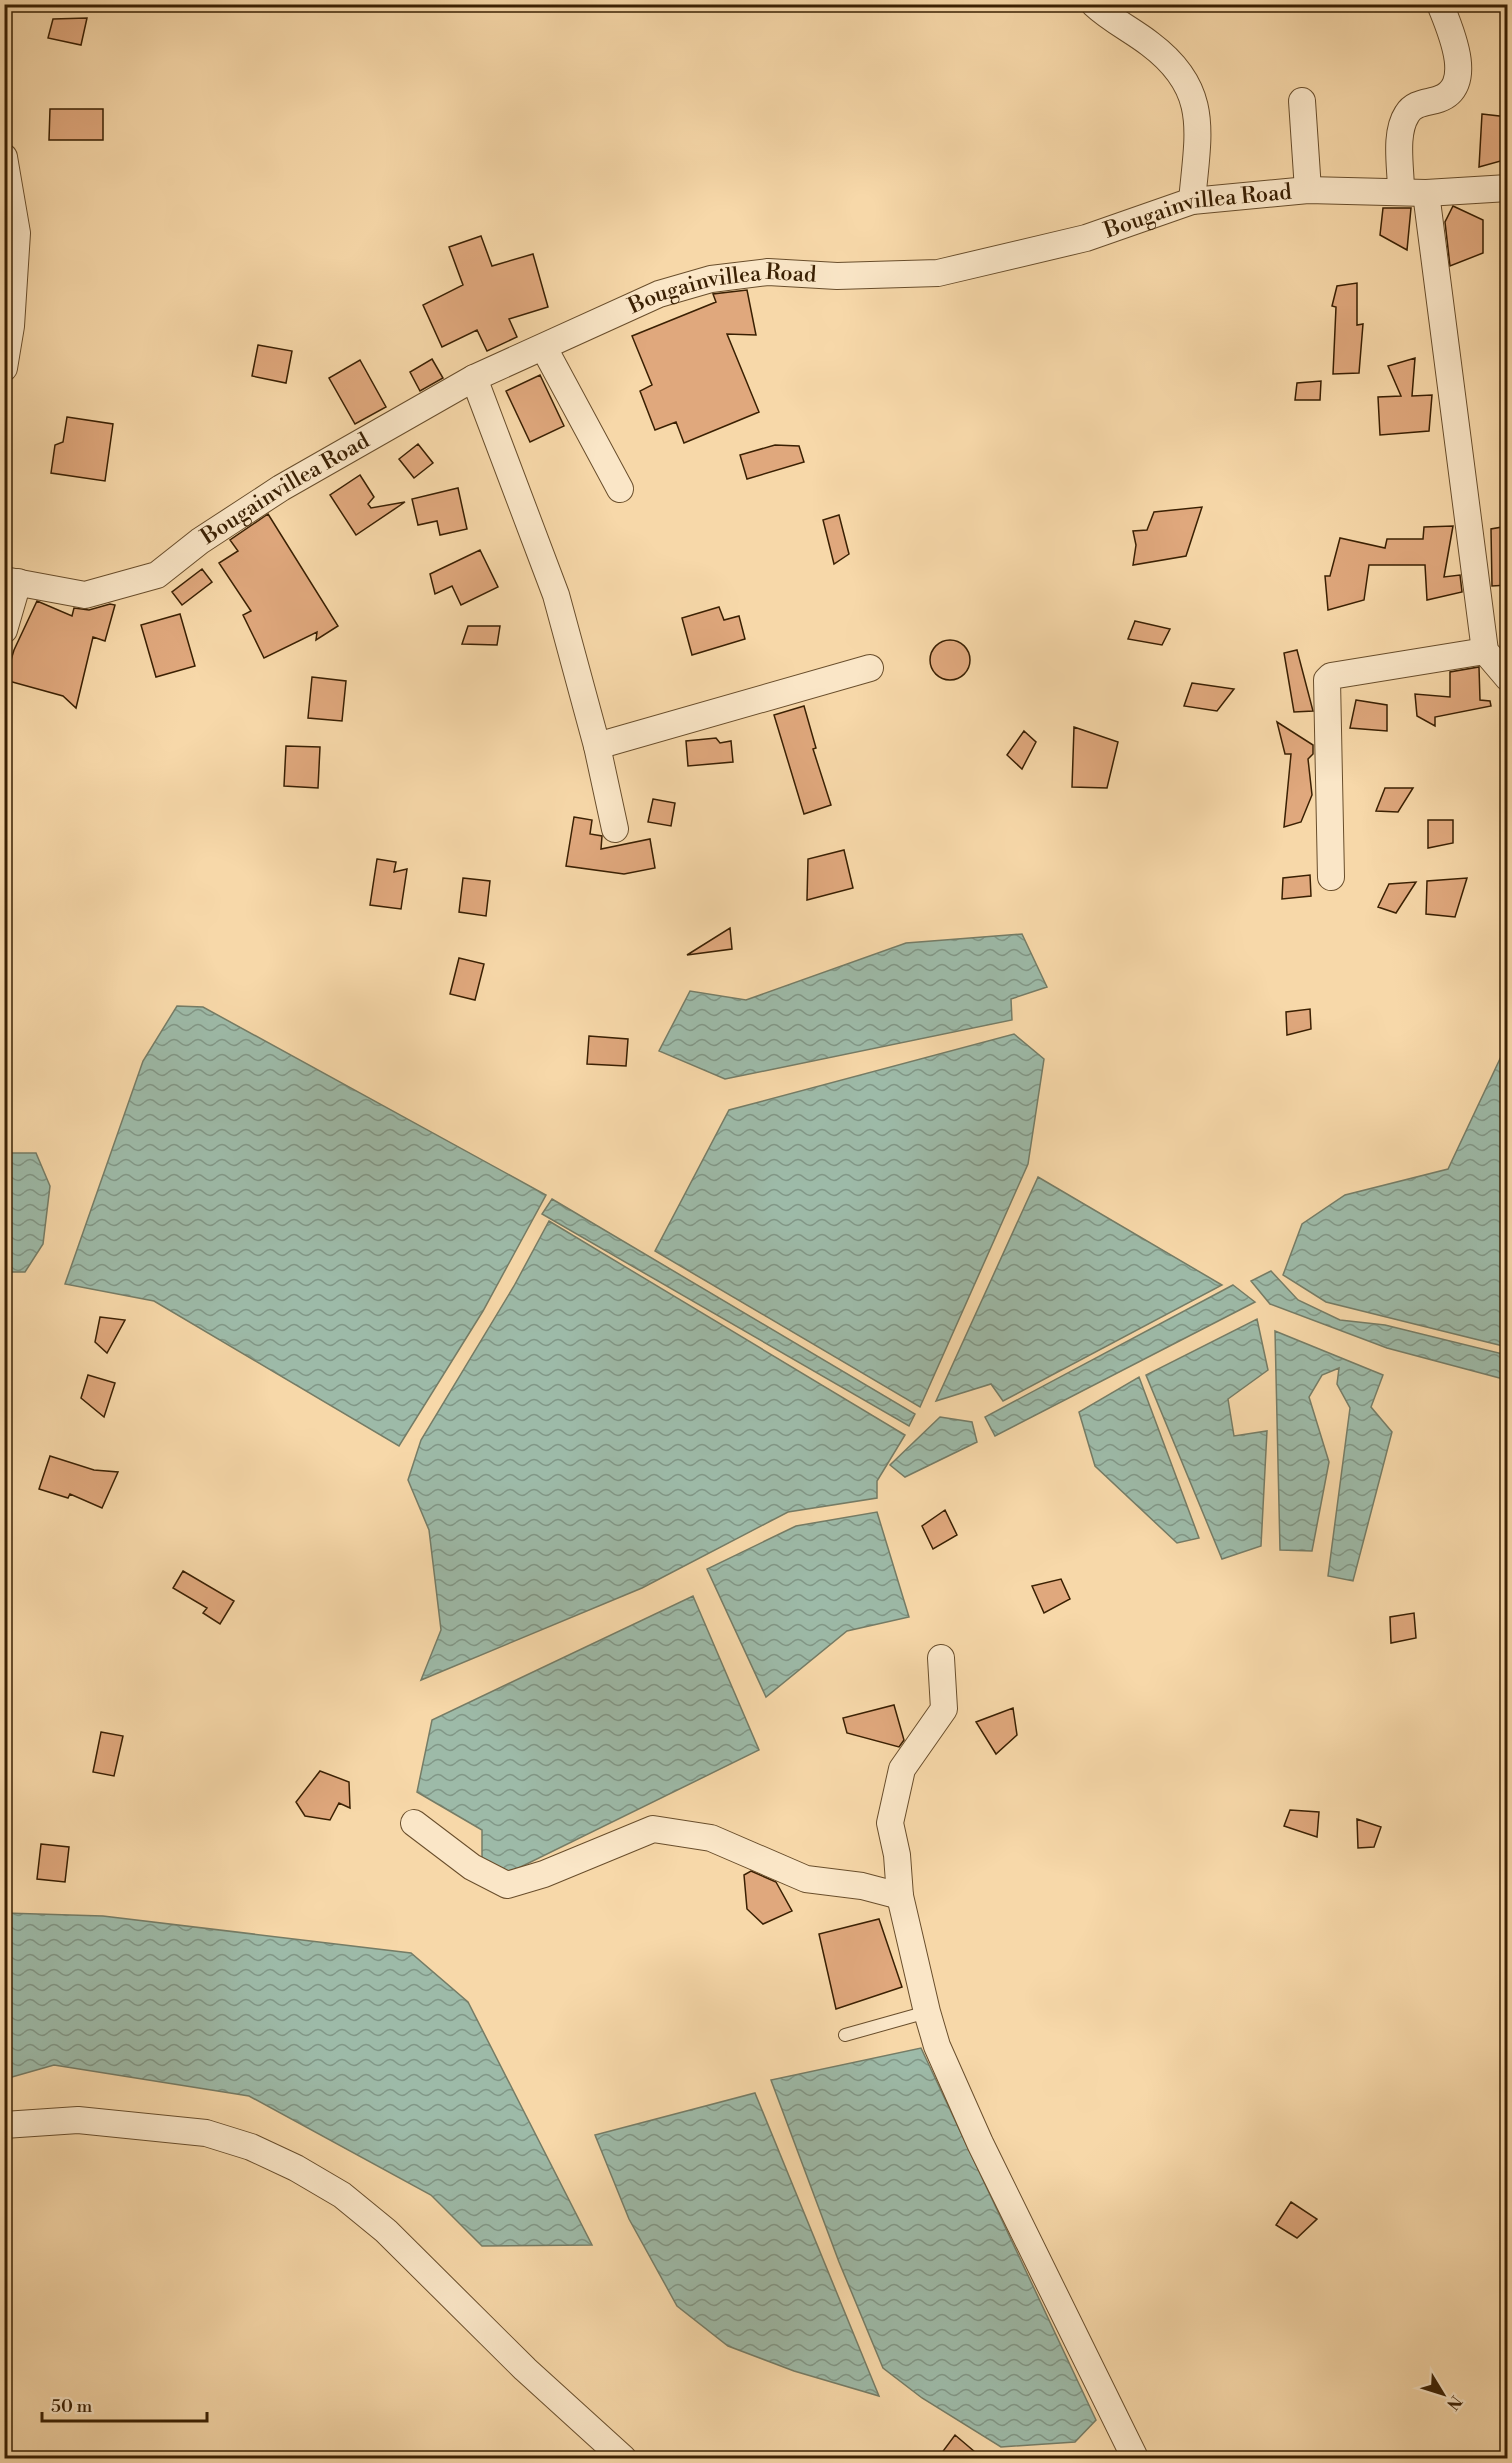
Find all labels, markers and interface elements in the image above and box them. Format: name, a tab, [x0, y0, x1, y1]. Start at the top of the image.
street label: Bougainvillea Road	[1100, 178, 1293, 244]
street label: Bougainvillea Road	[623, 258, 818, 320]
street label: Bougainvillea Road	[195, 427, 374, 551]
north arrow	[1413, 2364, 1473, 2424]
scale bar	[42, 2385, 207, 2423]
text: N	[1442, 2391, 1466, 2414]
text: 50 m	[51, 2395, 93, 2418]

